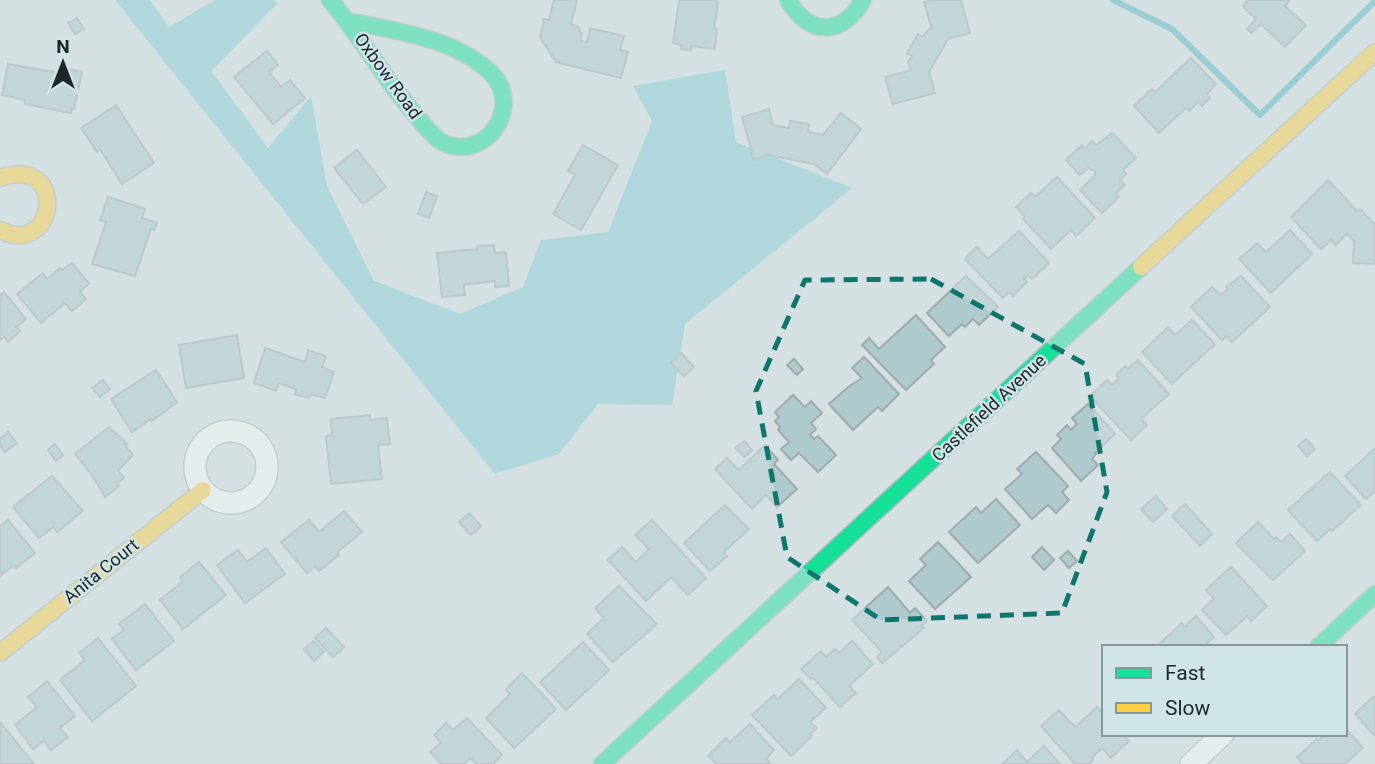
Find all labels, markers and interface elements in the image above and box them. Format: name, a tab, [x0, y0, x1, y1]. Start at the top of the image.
north arrow	[28, 28, 98, 98]
street label: Oxbow Road	[350, 29, 427, 123]
text: N	[56, 35, 70, 58]
street label: Castlefield Avenue	[927, 349, 1050, 466]
street label: Anita Court	[59, 534, 143, 607]
legend	[1102, 645, 1347, 736]
text: Fast	[1165, 661, 1206, 685]
text: Slow	[1165, 696, 1211, 720]

